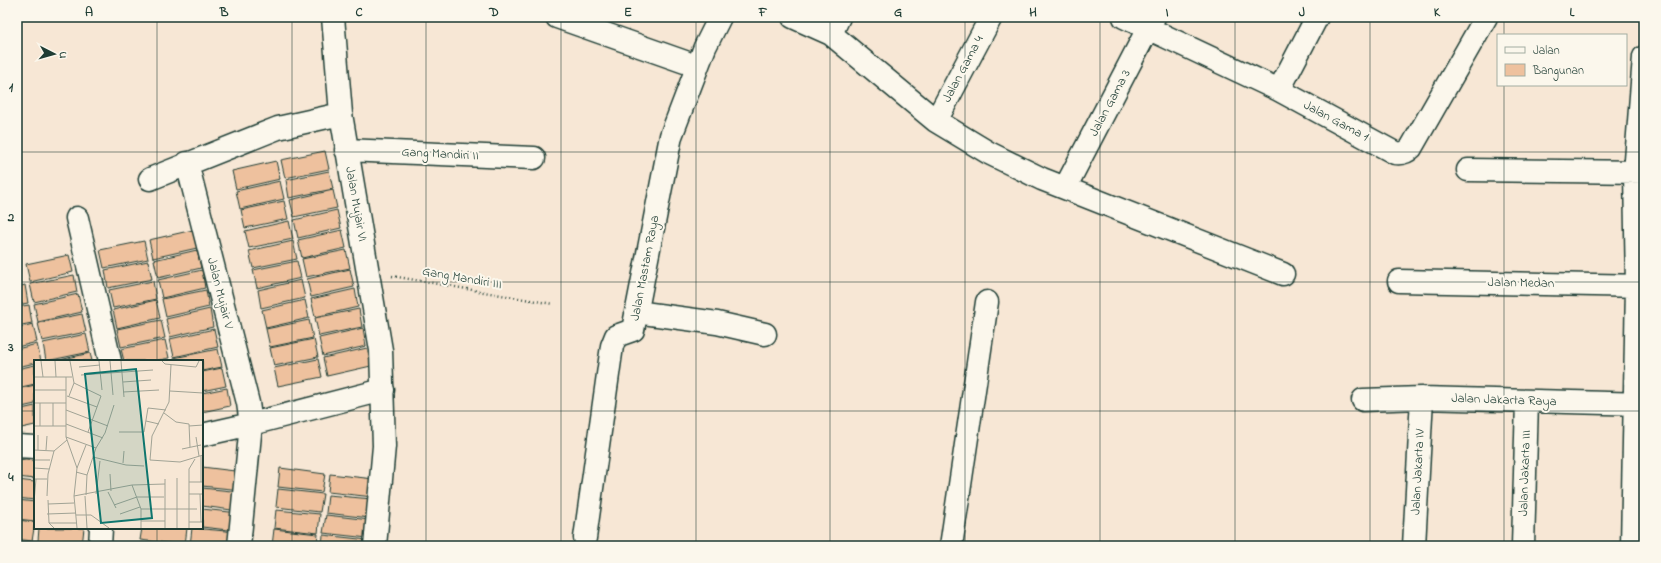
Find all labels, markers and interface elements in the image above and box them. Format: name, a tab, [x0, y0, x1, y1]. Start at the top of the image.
text: A	[85, 3, 93, 22]
text: B	[219, 3, 229, 22]
text: C	[355, 3, 363, 22]
text: D	[488, 3, 499, 22]
text: E	[624, 3, 632, 22]
text: F	[758, 3, 768, 22]
text: G	[894, 3, 902, 22]
text: H	[1029, 3, 1037, 22]
text: I	[1165, 3, 1169, 22]
text: J	[1299, 3, 1305, 22]
text: K	[1434, 3, 1441, 22]
text: L	[1570, 3, 1576, 22]
street label: Jalan Gama 4	[937, 32, 989, 106]
north arrow	[34, 34, 74, 74]
legend	[1497, 34, 1627, 86]
text: Jalan	[1533, 42, 1560, 60]
text: U	[55, 51, 71, 59]
text: Bangunan	[1532, 62, 1584, 81]
street label: Jalan Gama 3	[1084, 66, 1136, 140]
text: 1	[9, 78, 14, 97]
street label: Jalan Gama 1	[1300, 96, 1372, 146]
street label: Gang Mandiri II	[401, 142, 479, 167]
street label: Jalan Mujair VI	[340, 165, 372, 243]
text: 2	[7, 208, 15, 227]
street label: Jalan Mastam Raya	[625, 214, 666, 322]
street label: Jalan Mujair V	[202, 255, 238, 332]
street label: Gang Mandiri III	[421, 262, 503, 295]
street label: Jalan Medan	[1487, 273, 1555, 293]
text: 3	[7, 338, 14, 357]
inset map	[34, 360, 203, 529]
street label: Jalan Jakarta Raya	[1451, 389, 1557, 412]
street label: Jalan Jakarta IV	[1406, 428, 1430, 516]
street label: Jalan Jakarta III	[1514, 430, 1536, 516]
text: 4	[7, 468, 14, 487]

